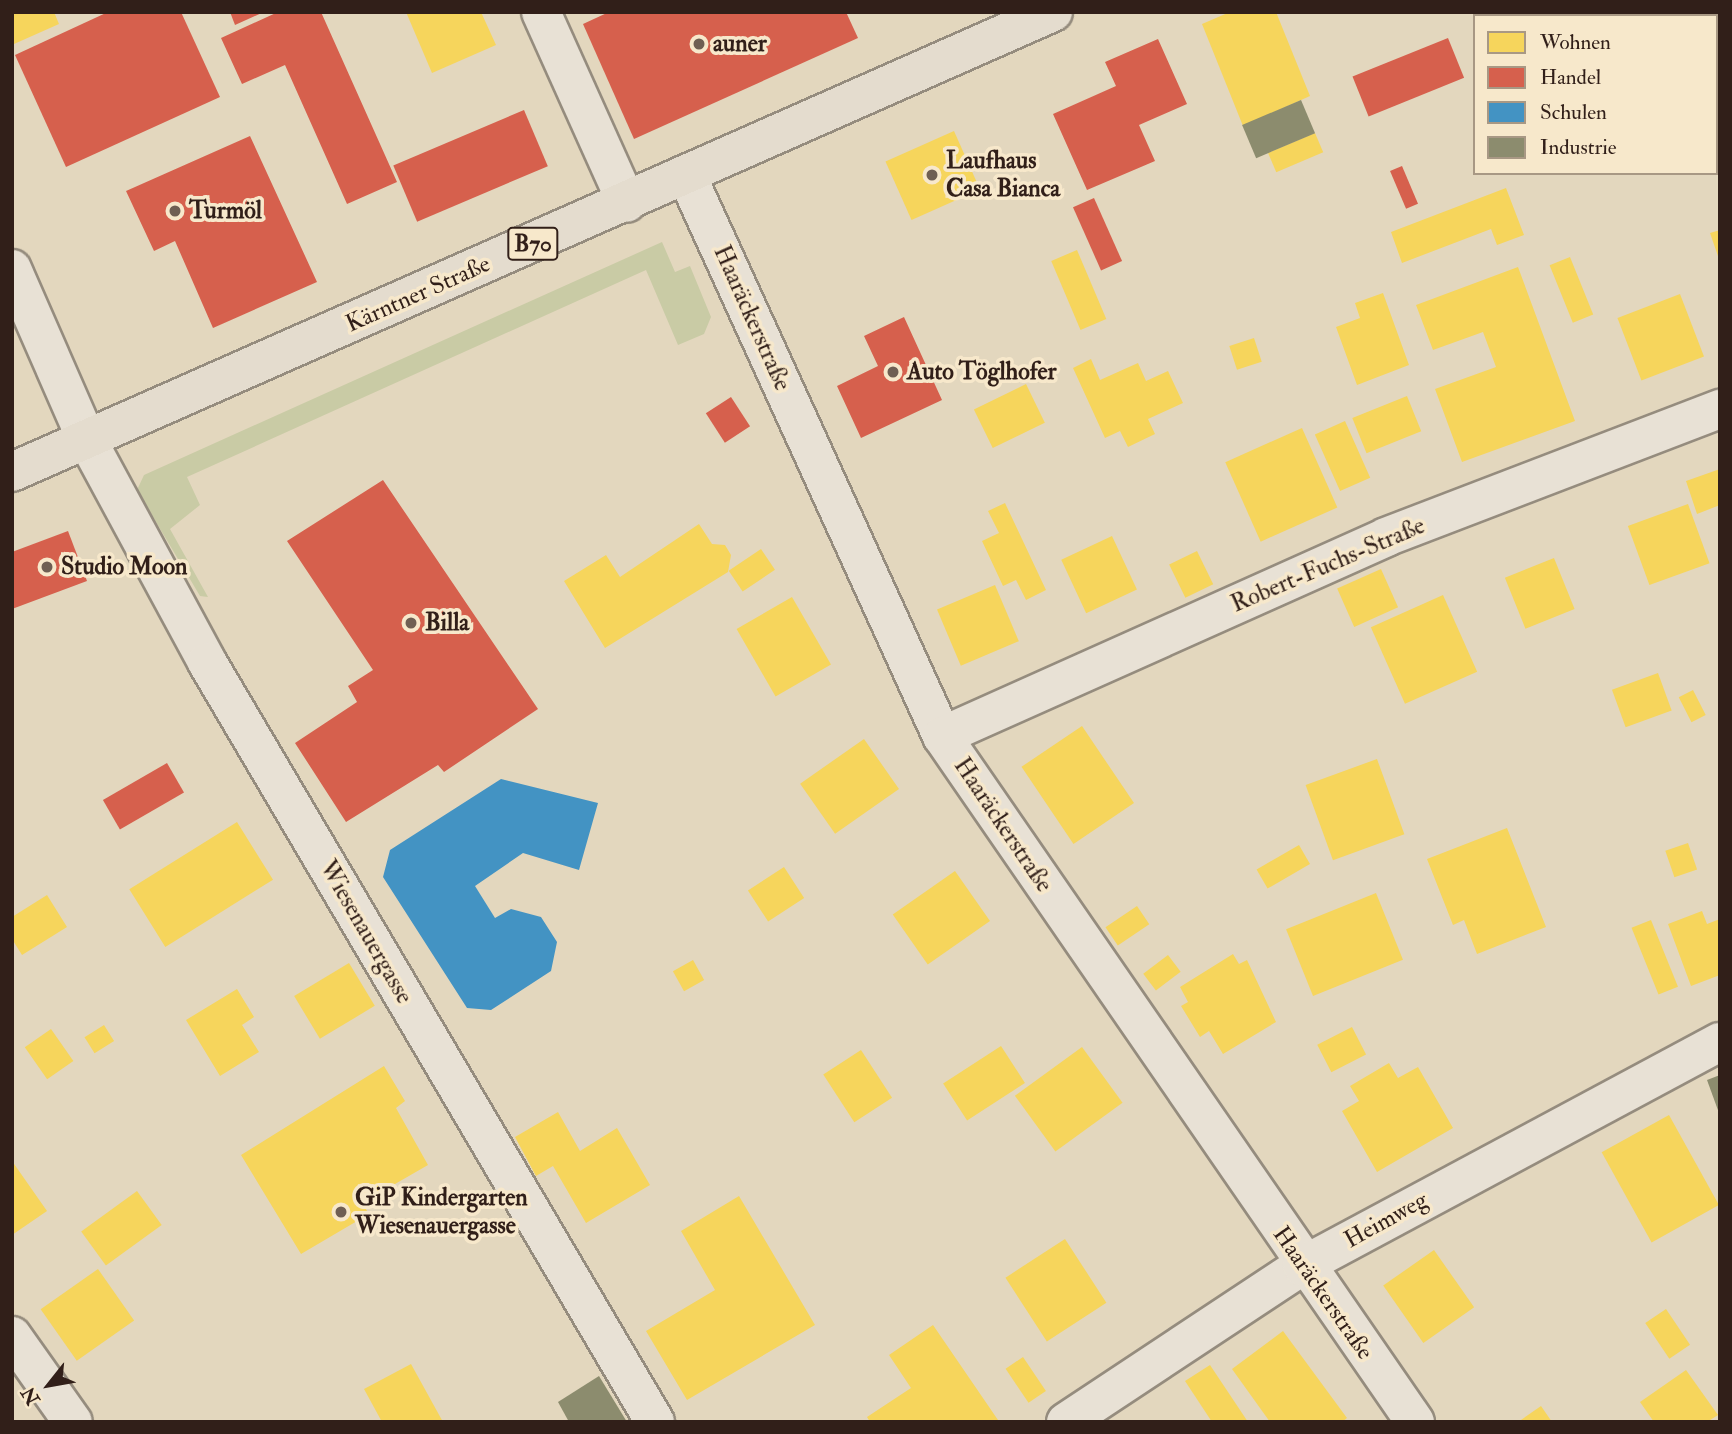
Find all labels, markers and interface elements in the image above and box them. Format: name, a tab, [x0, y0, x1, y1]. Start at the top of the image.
legend	[1473, 14, 1718, 175]
text: Wohnen	[1540, 29, 1611, 56]
place label: auner	[713, 30, 767, 58]
marker: auner	[691, 36, 707, 52]
text: Handel	[1540, 64, 1601, 91]
text: Schulen	[1540, 99, 1607, 126]
text: Industrie	[1540, 134, 1617, 161]
place label: Laufhaus Casa Bianca	[946, 147, 1060, 203]
marker: Laufhaus Casa Bianca	[924, 167, 940, 183]
place label: Turmöl	[189, 197, 262, 225]
marker: Turmöl	[167, 203, 183, 219]
road number: B70	[507, 224, 559, 264]
street label: Haaräckerstraße	[707, 241, 797, 395]
street label: Kärntner Straße	[341, 249, 495, 339]
place label: Auto Töglhofer	[907, 358, 1056, 386]
marker: Auto Töglhofer	[885, 364, 901, 380]
street label: Robert-Fuchs-Straße	[1227, 511, 1429, 619]
place label: Studio Moon	[61, 553, 187, 581]
marker: Studio Moon	[39, 559, 55, 575]
place label: Billa	[425, 609, 469, 637]
marker: Billa	[403, 615, 419, 631]
street label: Haaräckerstraße	[948, 752, 1058, 898]
street label: Wiesenauergasse	[313, 855, 419, 1009]
place label: GiP Kindergarten Wiesenauergasse	[355, 1184, 528, 1240]
street label: Heimweg	[1339, 1185, 1433, 1255]
marker: GiP Kindergarten Wiesenauergasse	[333, 1204, 349, 1220]
street label: Haaräckerstraße	[1267, 1221, 1379, 1365]
north arrow	[14, 1350, 84, 1420]
text: N	[16, 1382, 46, 1409]

